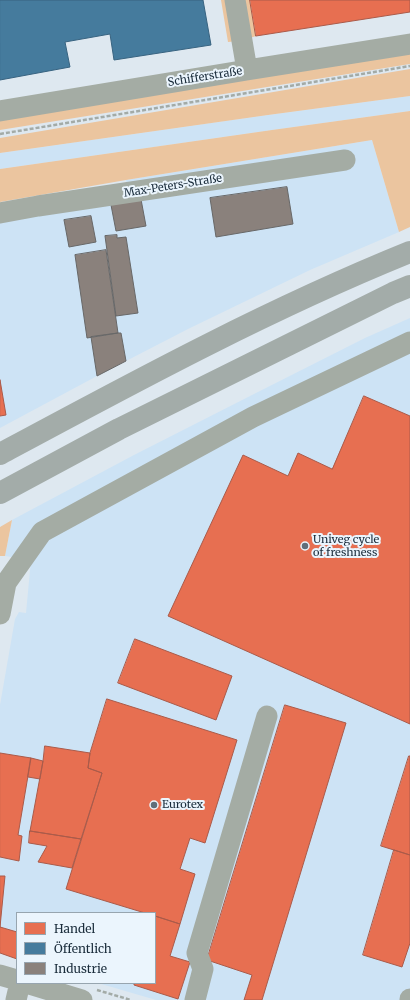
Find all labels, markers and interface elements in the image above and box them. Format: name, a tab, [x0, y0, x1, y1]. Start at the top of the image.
street label: Schifferstraße	[167, 65, 243, 89]
street label: Max-Peters-Straße	[123, 172, 223, 200]
place label: Univeg cycle of freshness	[313, 533, 379, 559]
marker: Univeg cycle of freshness	[300, 541, 310, 551]
place label: Eurotex	[162, 798, 203, 812]
marker: Eurotex	[149, 800, 159, 810]
legend	[16, 912, 156, 984]
text: Handel	[54, 921, 95, 936]
text: Öffentlich	[54, 941, 112, 956]
text: Industrie	[54, 961, 107, 976]

